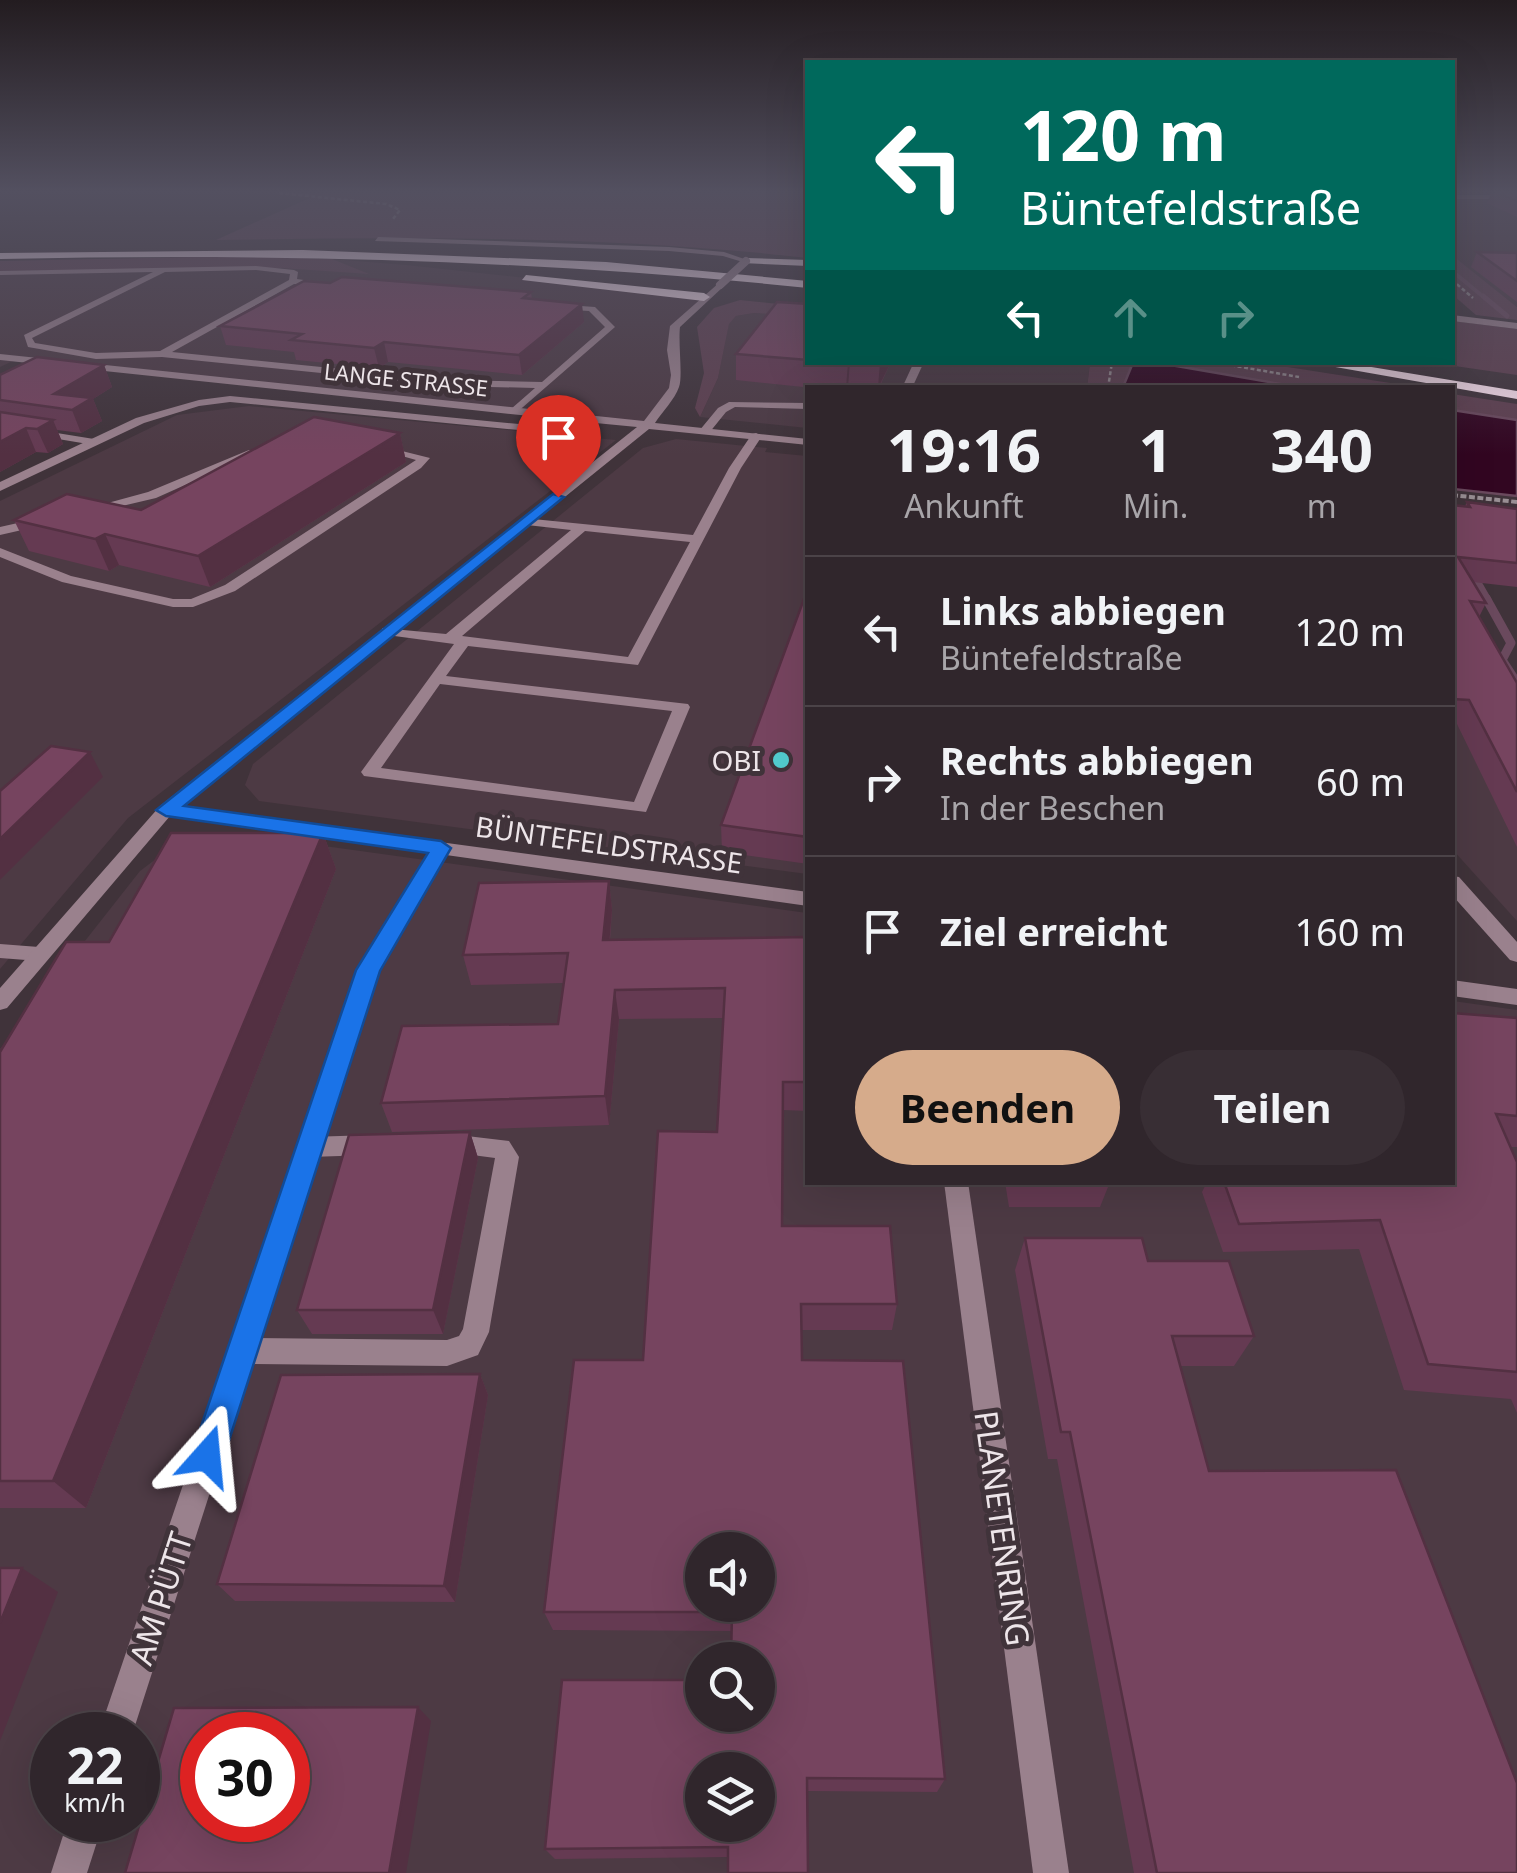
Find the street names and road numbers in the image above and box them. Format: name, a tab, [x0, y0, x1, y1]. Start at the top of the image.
street label: LANGE STRASSE	[323, 355, 489, 403]
street label: BÜNTEFELDSTRASSE	[473, 806, 745, 882]
street label: PLANETENRING	[965, 1408, 1041, 1648]
street label: AM PÜTT	[118, 1526, 202, 1670]

